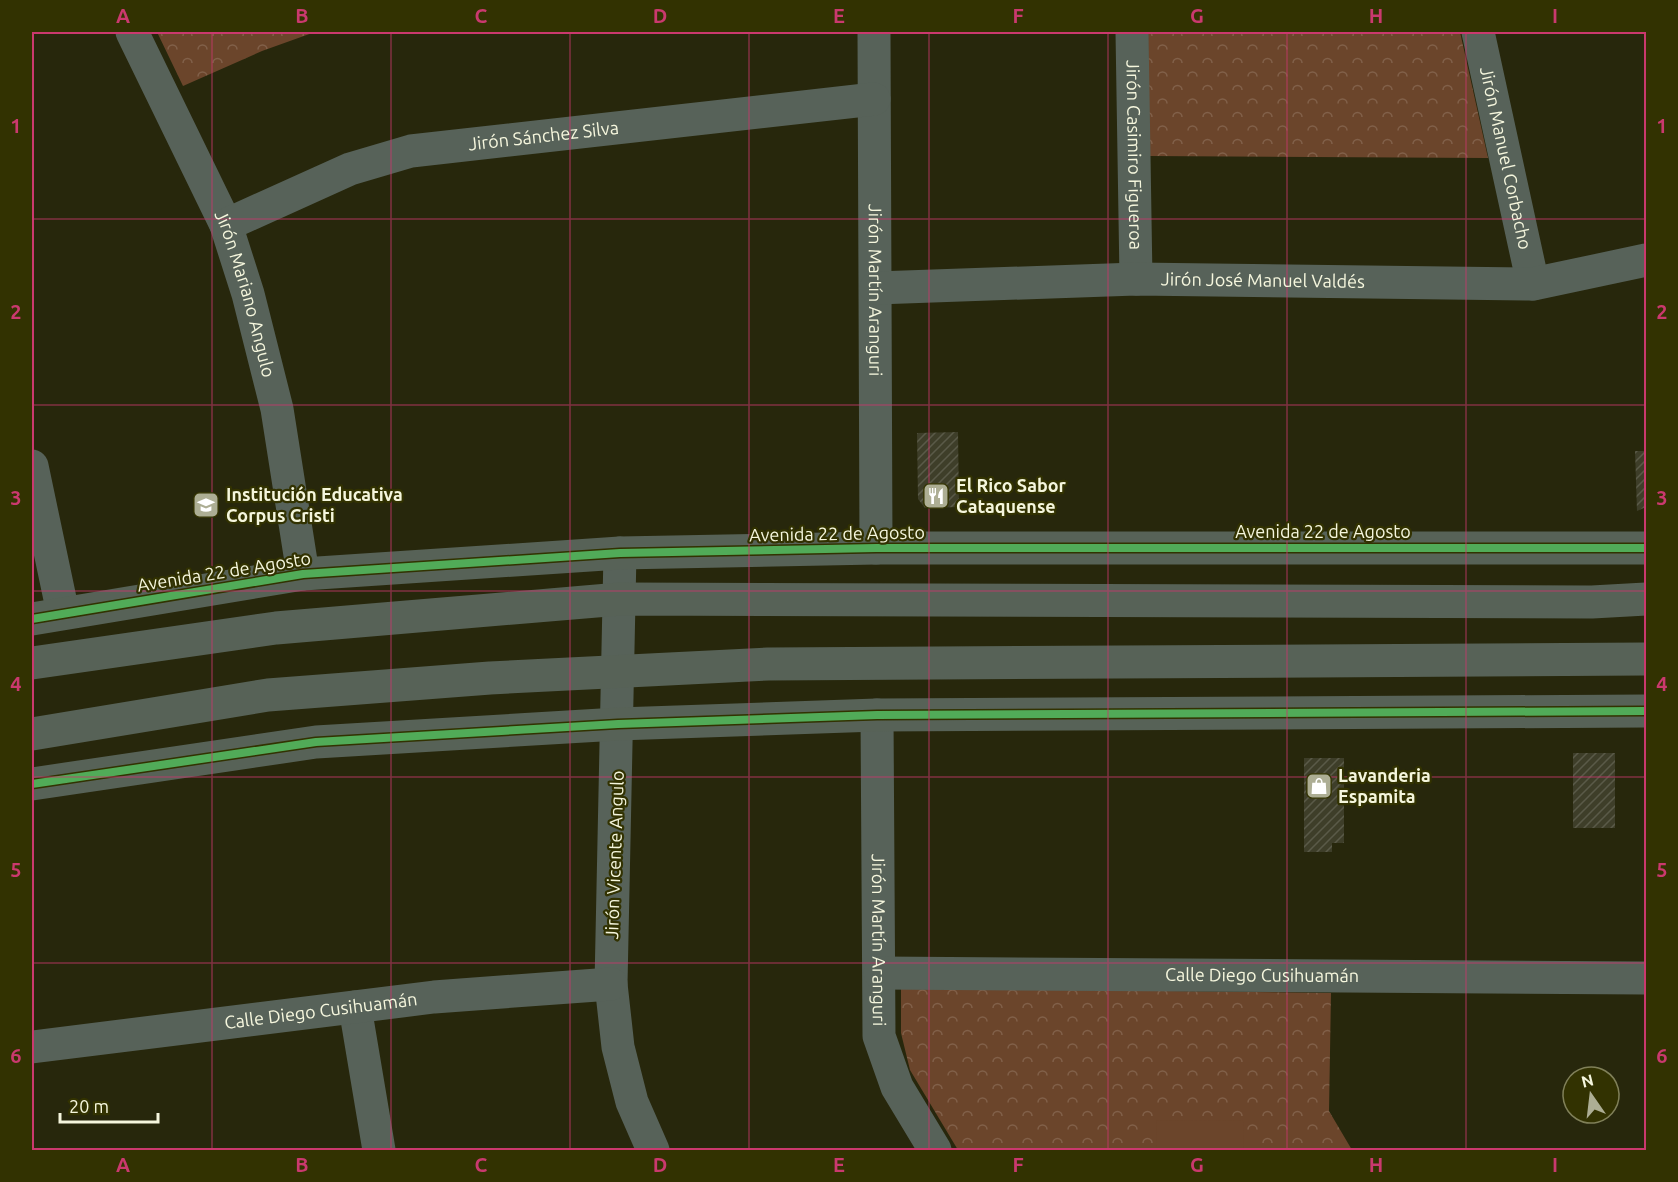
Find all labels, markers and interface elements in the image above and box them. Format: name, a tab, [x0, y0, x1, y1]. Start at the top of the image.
text: A	[116, 4, 130, 27]
text: B	[295, 4, 309, 27]
text: C	[475, 4, 488, 27]
text: D	[653, 4, 667, 27]
text: E	[833, 4, 845, 27]
text: F	[1012, 4, 1024, 27]
text: G	[1190, 4, 1204, 27]
text: H	[1369, 4, 1383, 27]
text: I	[1552, 4, 1558, 27]
street label: Jirón Casimiro Figueroa	[1123, 60, 1147, 250]
street label: Jirón Manuel Corbacho	[1477, 65, 1536, 251]
text: 1	[10, 114, 22, 137]
text: 1	[1656, 114, 1668, 137]
street label: Jirón Sánchez Silva	[467, 117, 620, 154]
street label: Jirón Martín Aranguri	[866, 204, 886, 376]
street label: Jirón Mariano Angulo	[211, 206, 280, 379]
street label: Jirón José Manuel Valdés	[1161, 268, 1365, 291]
text: 2	[10, 300, 22, 323]
text: 2	[1656, 300, 1668, 323]
place label: El Rico Sabor Cataquense	[956, 475, 1067, 516]
restaurant icon: El Rico Sabor Cataquense	[921, 481, 951, 511]
place label: Institución Educativa Corpus Cristi	[226, 484, 403, 525]
text: 3	[10, 486, 22, 509]
text: 3	[1656, 486, 1668, 509]
school or university icon: Institución Educativa Corpus Cristi	[191, 490, 221, 520]
street label: Avenida 22 de Agosto	[749, 521, 925, 545]
street label: Avenida 22 de Agosto	[1235, 521, 1411, 541]
street label: Avenida 22 de Agosto	[136, 547, 312, 595]
text: 4	[10, 672, 22, 695]
text: 4	[1656, 672, 1668, 695]
place label: Lavanderia Espamita	[1338, 765, 1431, 806]
street label: Jirón Vicente Angulo	[601, 770, 627, 940]
shop icon: Lavanderia Espamita	[1304, 771, 1334, 801]
street label: Jirón Martín Aranguri	[869, 854, 890, 1026]
text: 5	[10, 858, 22, 881]
text: 5	[1656, 858, 1668, 881]
street label: Calle Diego Cusihuamán	[1165, 964, 1359, 985]
street label: Calle Diego Cusihuamán	[223, 988, 418, 1032]
text: 6	[10, 1044, 22, 1067]
text: 6	[1656, 1044, 1668, 1067]
north arrow	[1561, 1065, 1621, 1125]
text: N	[1579, 1070, 1595, 1091]
scale bar	[60, 1086, 158, 1124]
text: 20 m	[69, 1096, 109, 1116]
text: A	[116, 1153, 130, 1176]
text: B	[295, 1153, 309, 1176]
text: C	[475, 1153, 488, 1176]
text: D	[653, 1153, 667, 1176]
text: E	[833, 1153, 845, 1176]
text: F	[1012, 1153, 1024, 1176]
text: G	[1190, 1153, 1204, 1176]
text: H	[1369, 1153, 1383, 1176]
text: I	[1552, 1153, 1558, 1176]

